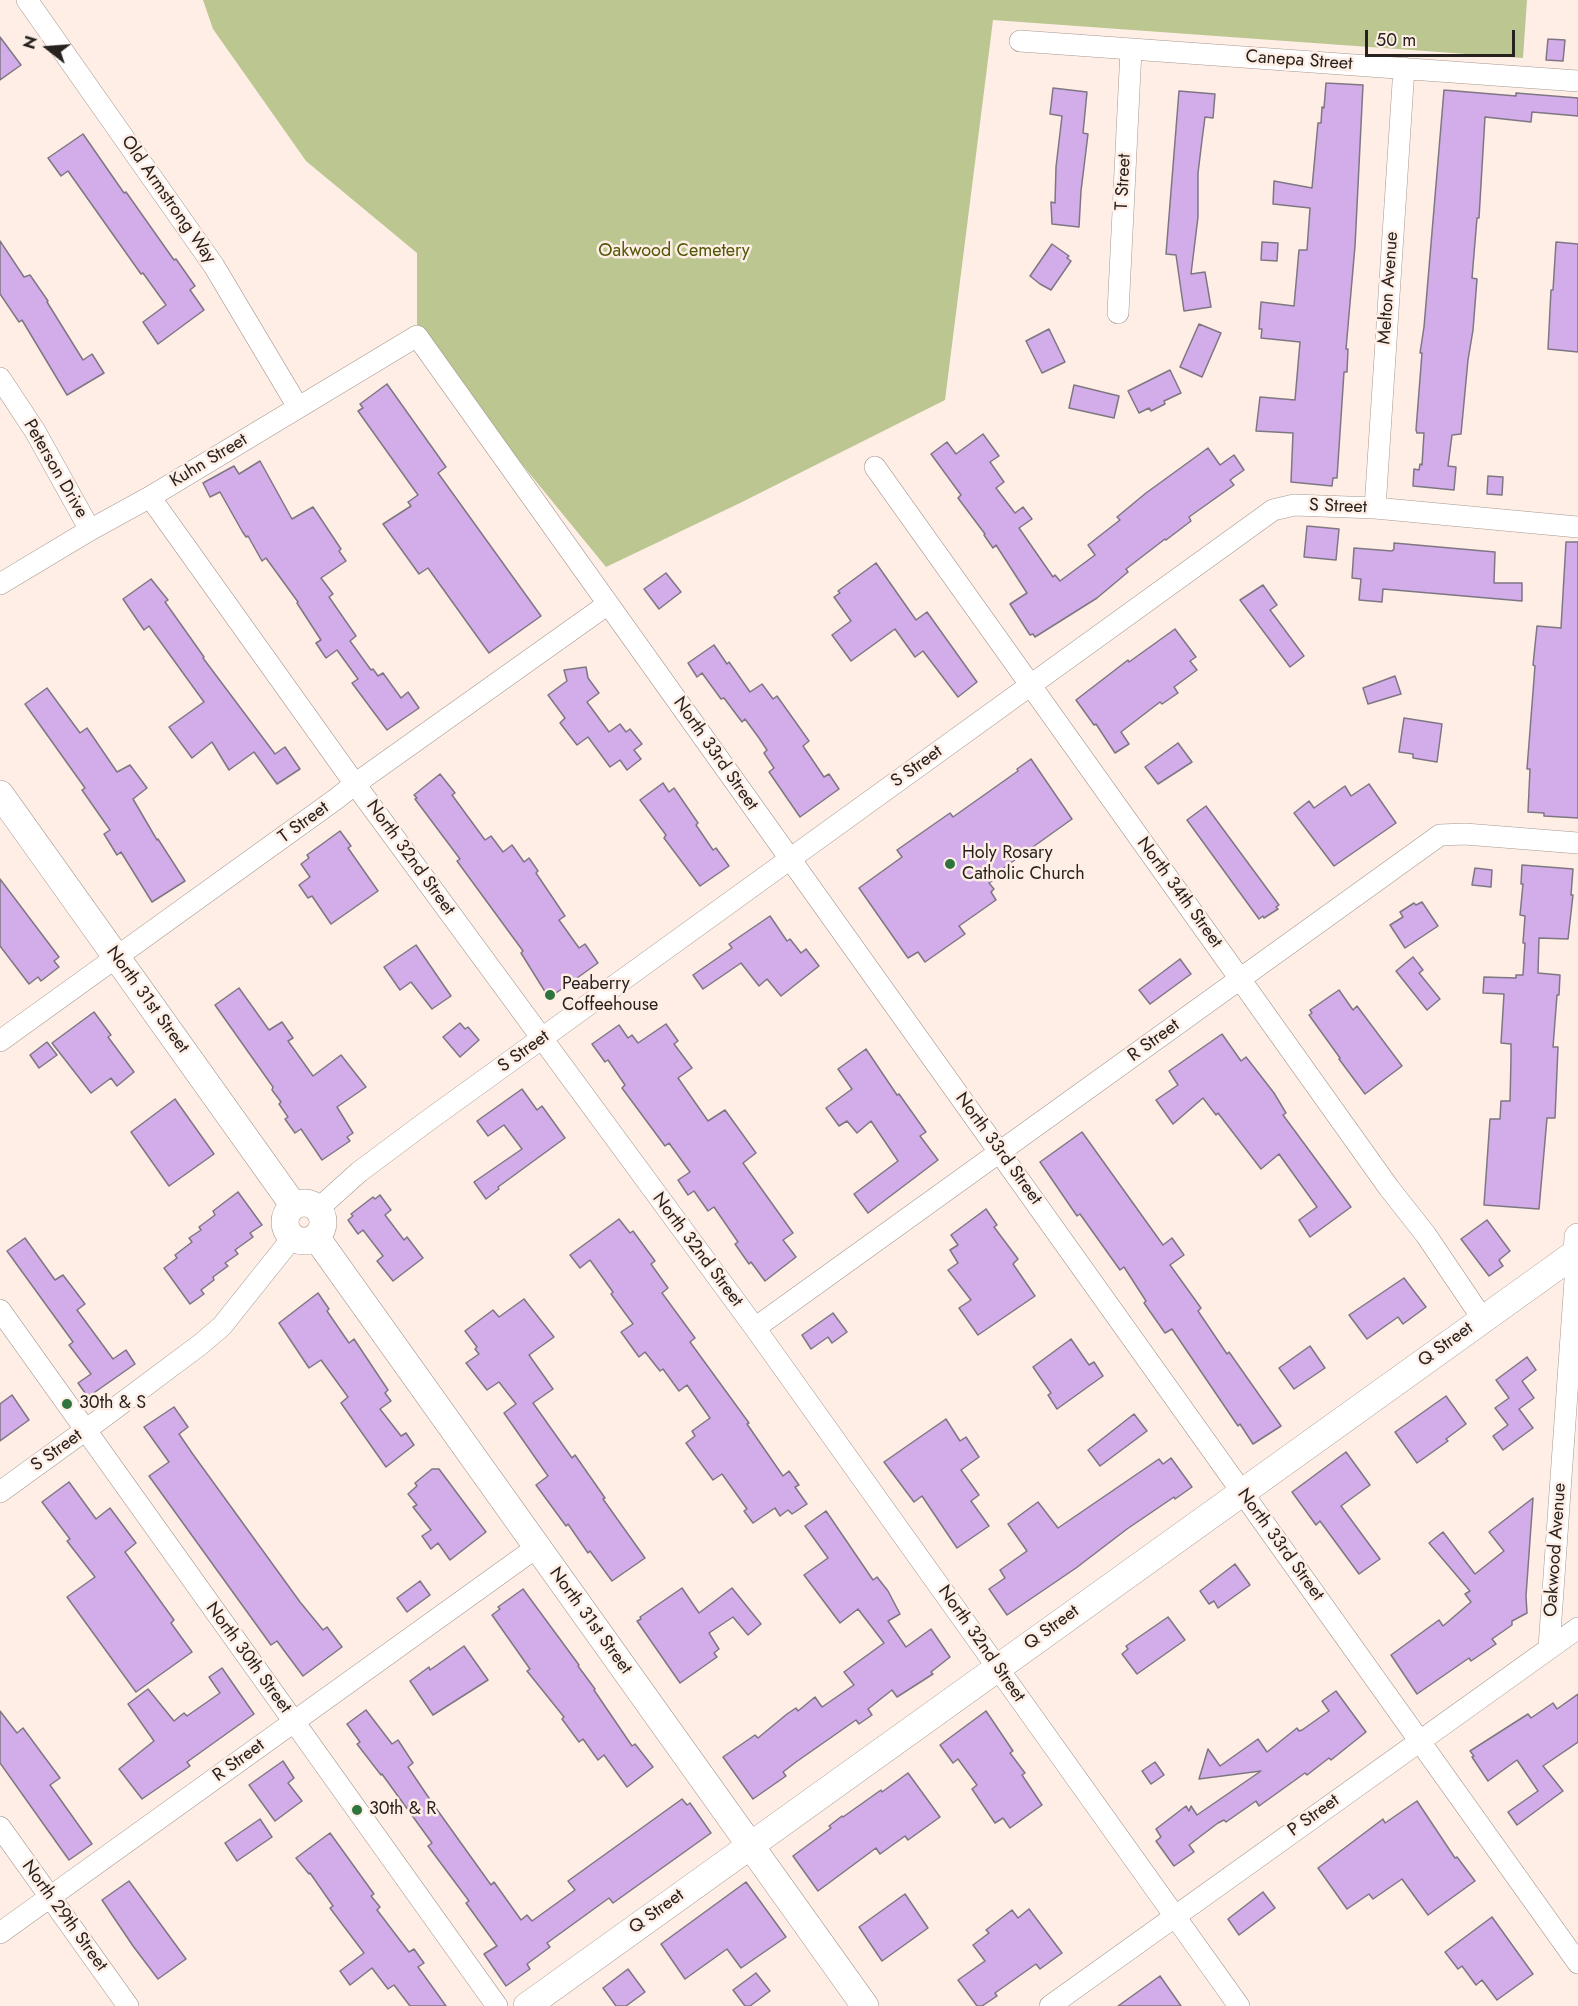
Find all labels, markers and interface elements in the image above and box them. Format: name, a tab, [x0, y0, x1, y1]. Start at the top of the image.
north arrow	[18, 18, 78, 78]
scale bar	[1368, 18, 1518, 56]
text: 50 m	[1376, 27, 1416, 53]
text: N	[17, 33, 43, 52]
street label: Canepa Street	[1245, 46, 1353, 76]
street label: Old Armstrong Way	[116, 132, 220, 268]
street label: T Street	[1112, 153, 1136, 211]
street label: Melton Avenue	[1374, 231, 1404, 345]
park label: Oakwood Cemetery	[598, 241, 750, 263]
street label: Peterson Drive	[18, 416, 92, 522]
street label: Kuhn Street	[166, 430, 252, 492]
street label: S Street	[1309, 495, 1367, 519]
street label: North 33rd Street	[668, 693, 762, 815]
street label: S Street	[887, 741, 947, 793]
street label: North 32nd Street	[361, 796, 459, 920]
street label: T Street	[275, 798, 333, 848]
street label: North 34th Street	[1132, 833, 1226, 953]
place label: Holy Rosary Catholic Church	[962, 843, 1085, 886]
marker: Holy Rosary Catholic Church	[943, 857, 957, 871]
street label: North 31st Street	[101, 942, 193, 1058]
place label: Peaberry Coffeehouse	[562, 974, 658, 1016]
marker: Peaberry Coffeehouse	[543, 988, 557, 1002]
street label: R Street	[1124, 1015, 1184, 1067]
street label: S Street	[494, 1026, 554, 1078]
street label: North 33rd Street	[950, 1089, 1046, 1209]
street label: North 32nd Street	[647, 1189, 747, 1311]
street label: Q Street	[1414, 1318, 1478, 1372]
place label: 30th & S	[79, 1393, 146, 1415]
marker: 30th & S	[60, 1397, 74, 1411]
street label: S Street	[27, 1425, 87, 1477]
street label: Oakwood Avenue	[1541, 1482, 1571, 1618]
street label: North 33rd Street	[1232, 1485, 1328, 1605]
street label: North 31st Street	[544, 1563, 636, 1679]
street label: North 32nd Street	[933, 1582, 1029, 1706]
street label: North 30th Street	[201, 1598, 295, 1718]
street label: Q Street	[1020, 1601, 1084, 1655]
street label: R Street	[209, 1735, 269, 1787]
street label: P Street	[1284, 1790, 1344, 1842]
place label: 30th & R	[369, 1799, 436, 1821]
marker: 30th & R	[350, 1803, 364, 1817]
street label: North 29th Street	[17, 1856, 111, 1976]
street label: Q Street	[625, 1885, 689, 1939]

